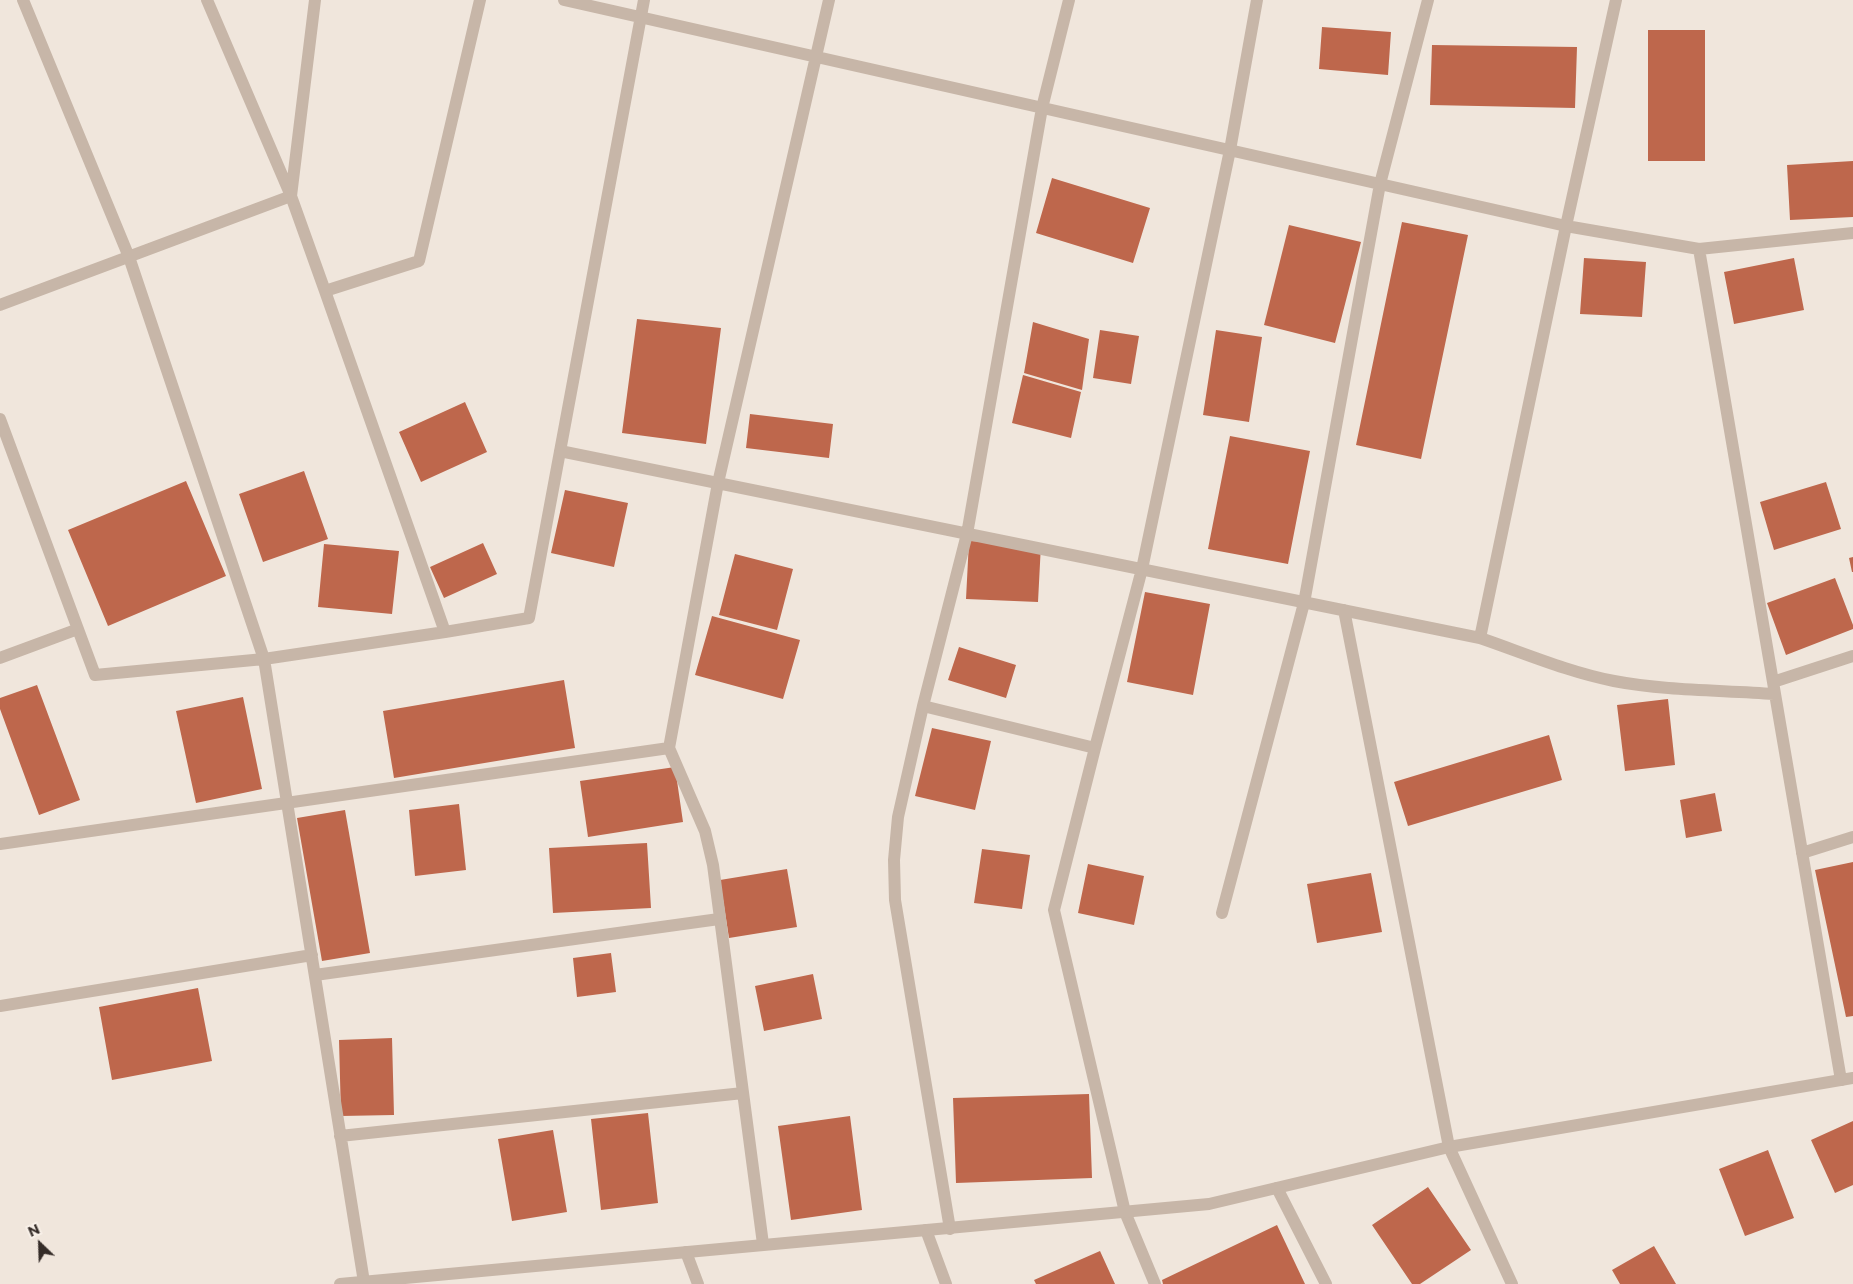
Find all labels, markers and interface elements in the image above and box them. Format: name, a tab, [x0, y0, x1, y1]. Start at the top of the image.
north arrow	[15, 1219, 65, 1269]
text: N	[25, 1220, 43, 1241]

